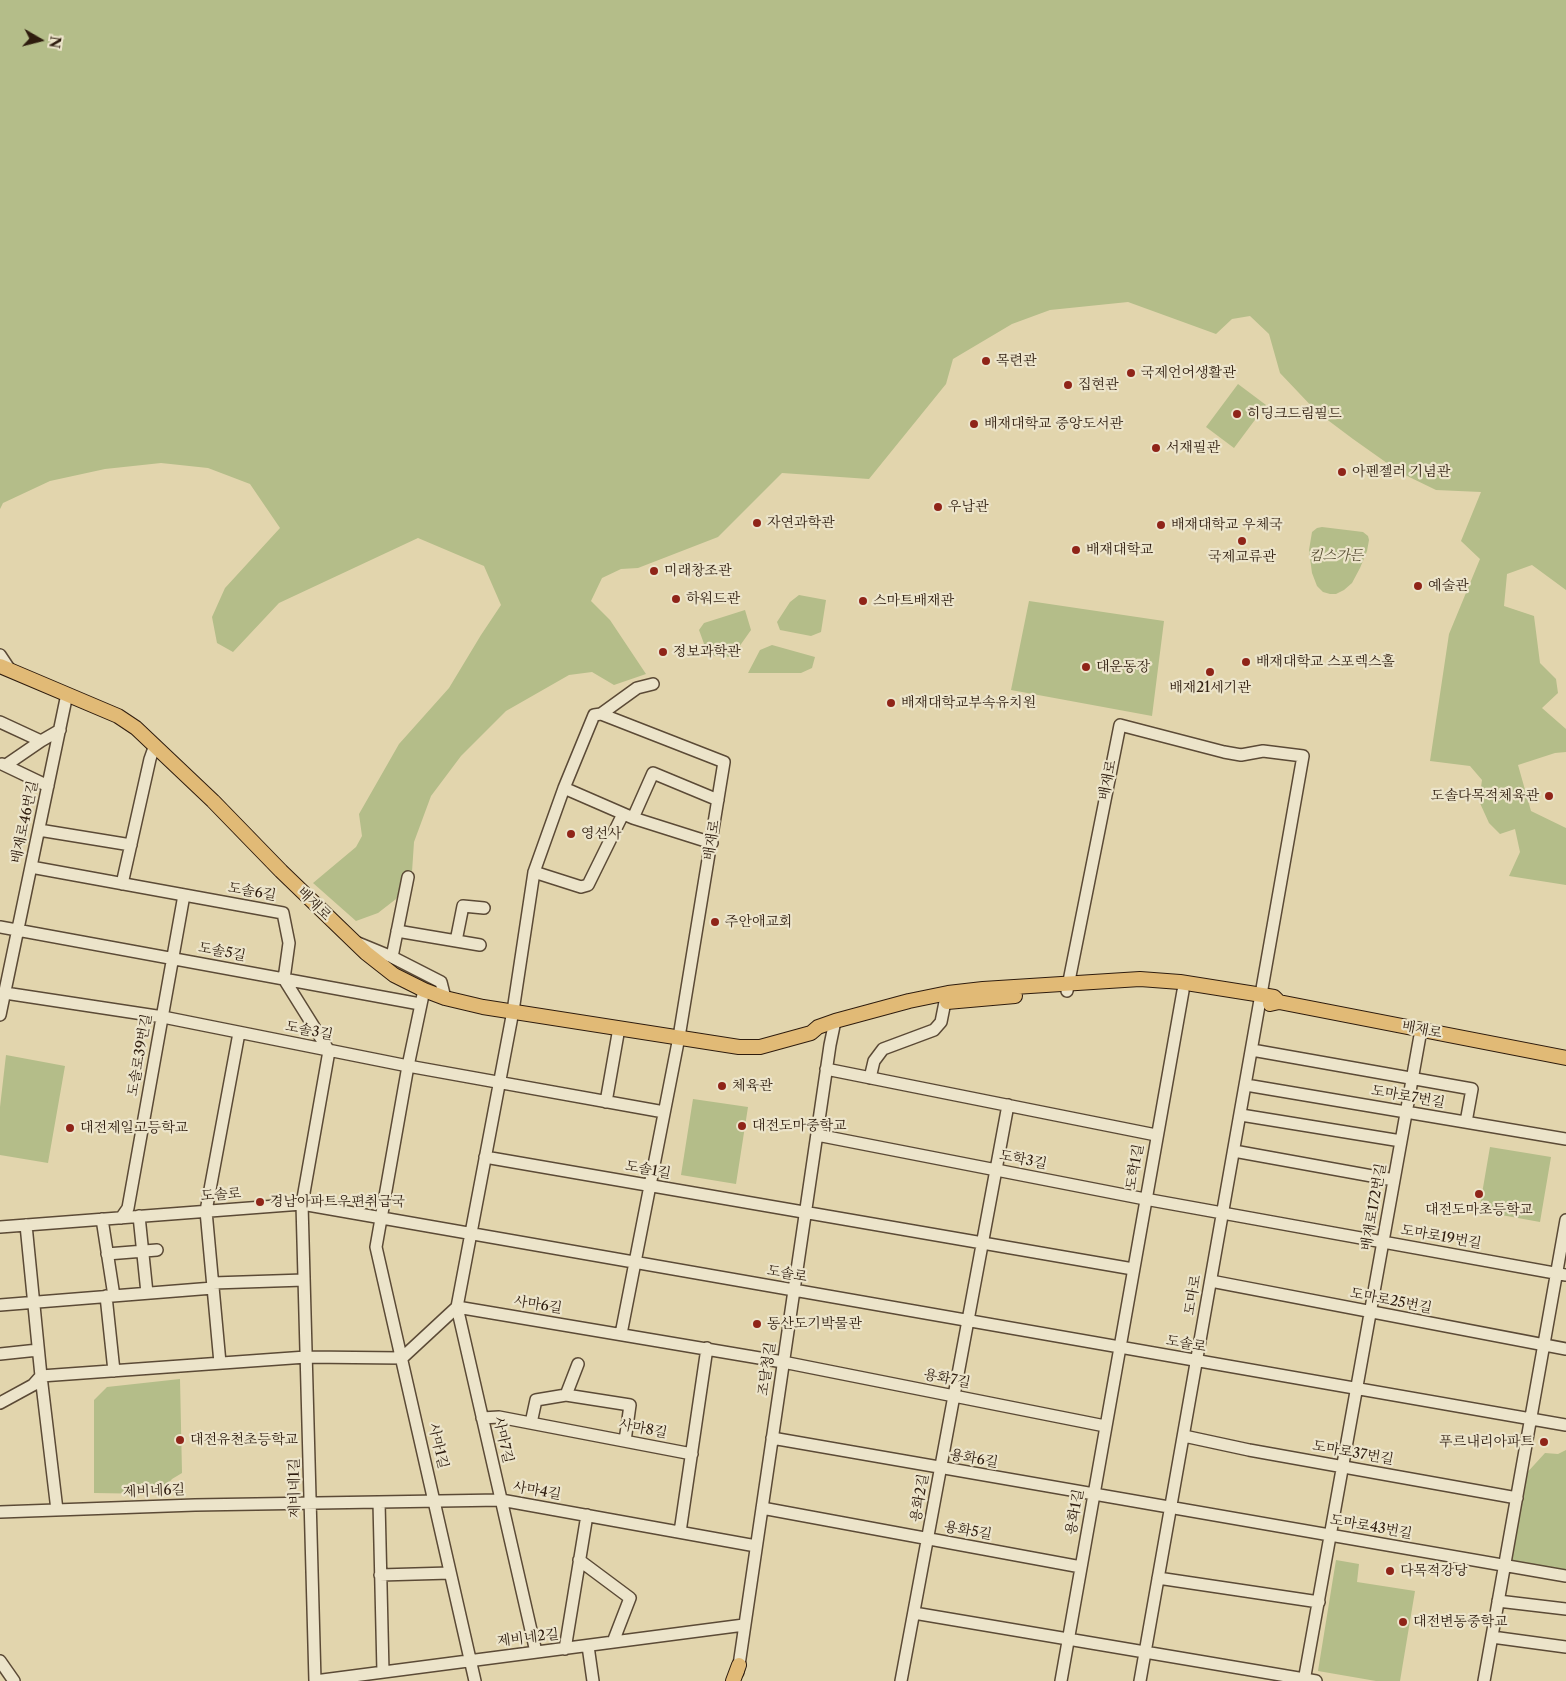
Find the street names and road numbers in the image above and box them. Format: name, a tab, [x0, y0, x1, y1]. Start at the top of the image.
street label: 배재로	[1096, 758, 1120, 802]
street label: 배재로46번길	[8, 779, 42, 865]
street label: 배재로	[701, 819, 723, 861]
street label: 도솔6길	[227, 879, 277, 905]
street label: 배재로	[294, 884, 334, 924]
street label: 도솔5길	[197, 939, 247, 965]
street label: 도솔로39번길	[124, 1012, 156, 1098]
street label: 도솔3길	[284, 1018, 334, 1044]
street label: 배재로	[1400, 1018, 1444, 1042]
street label: 도마로7번길	[1370, 1082, 1446, 1112]
street label: 도학1길	[1123, 1143, 1147, 1191]
street label: 도학3길	[998, 1147, 1048, 1173]
street label: 도솔1길	[624, 1158, 672, 1182]
street label: 배재로172번길	[1358, 1162, 1390, 1252]
street label: 도솔로	[200, 1185, 242, 1205]
street label: 도마로19번길	[1399, 1222, 1483, 1252]
street label: 도솔로	[766, 1262, 808, 1286]
street label: 도마로	[1181, 1274, 1205, 1316]
street label: 도마로25번길	[1349, 1285, 1433, 1317]
street label: 사마6길	[513, 1293, 563, 1317]
street label: 도솔로	[1165, 1332, 1207, 1356]
street label: 조달청길	[755, 1341, 779, 1397]
street label: 용화7길	[922, 1366, 972, 1392]
street label: 사마7길	[489, 1415, 517, 1465]
street label: 사마8길	[617, 1416, 669, 1442]
street label: 사마1길	[425, 1421, 451, 1471]
street label: 도마로37번길	[1311, 1438, 1395, 1468]
street label: 용화6길	[949, 1446, 999, 1472]
street label: 제비네1길	[286, 1458, 304, 1518]
street label: 용화2길	[908, 1473, 932, 1523]
street label: 사마4길	[512, 1479, 562, 1503]
street label: 제비네6길	[123, 1482, 185, 1500]
street label: 용화1길	[1063, 1488, 1087, 1536]
street label: 도마로43번길	[1328, 1511, 1414, 1543]
street label: 용화5길	[943, 1519, 993, 1543]
street label: 제비네2길	[496, 1626, 560, 1650]

